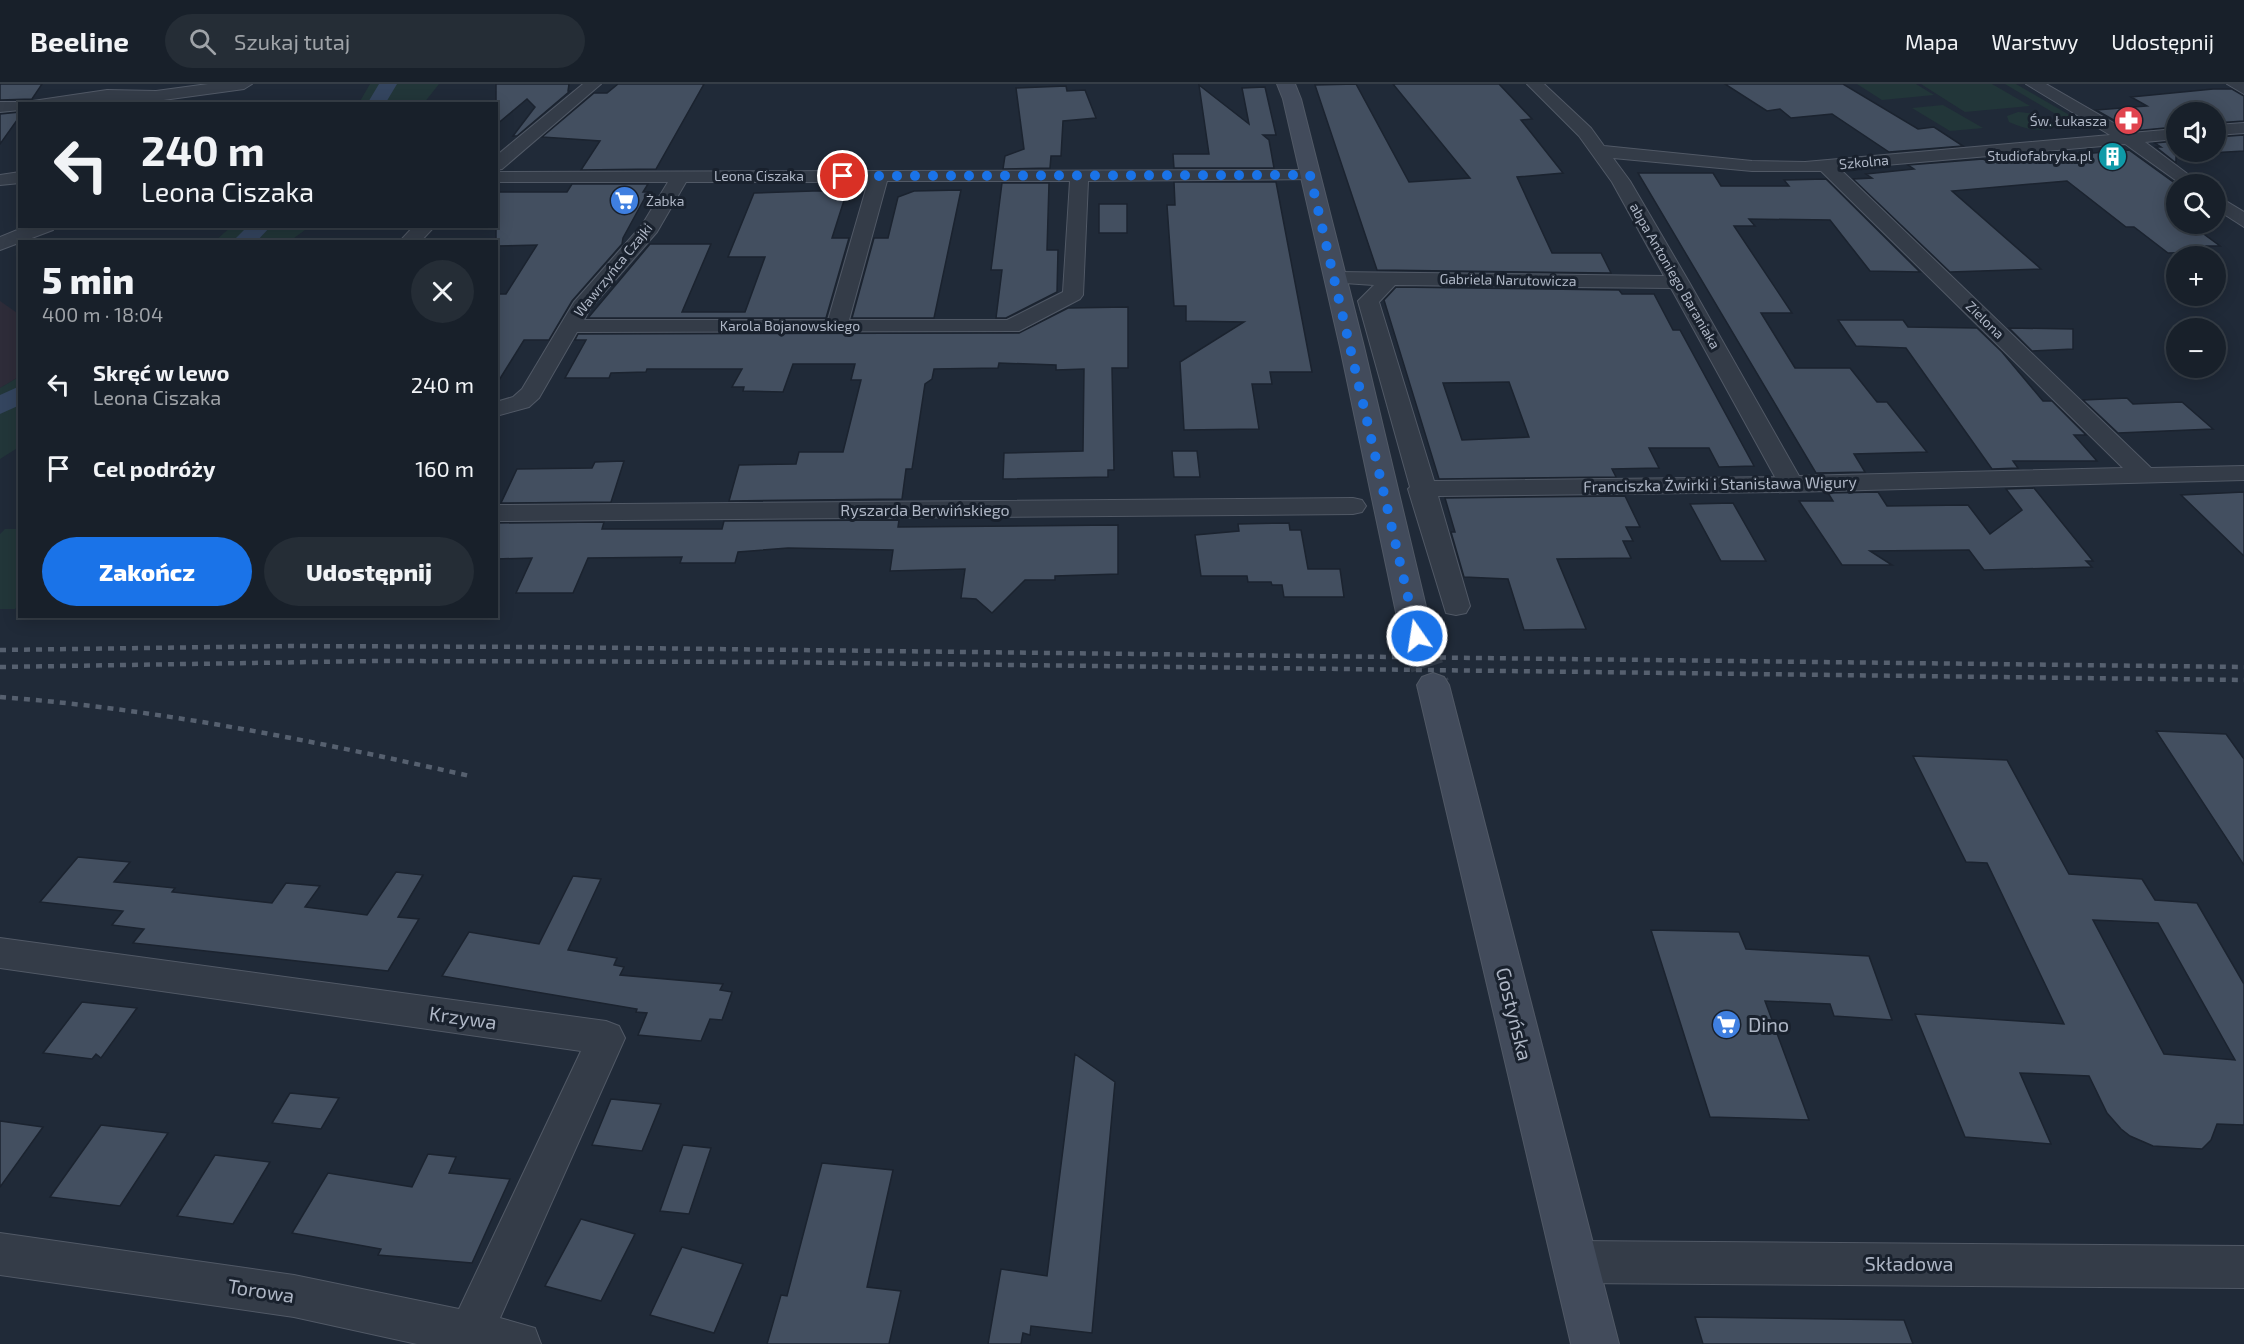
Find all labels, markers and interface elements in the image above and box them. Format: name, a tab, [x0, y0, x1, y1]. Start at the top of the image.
search box	[165, 14, 585, 68]
text: Beeline	[30, 24, 129, 58]
icon: search	[186, 25, 219, 58]
text: Szukaj tutaj	[234, 28, 350, 54]
text: Mapa	[1905, 29, 1959, 54]
text: Warstwy	[1992, 29, 2078, 54]
text: Udostępnij	[2111, 29, 2214, 54]
map controls	[2166, 102, 2226, 378]
button: sound	[2166, 102, 2226, 162]
pharmacy icon: Św. Łukasza	[2112, 105, 2144, 137]
place label: Św. Łukasza	[2030, 112, 2107, 129]
text: 240 m	[141, 124, 265, 174]
icon: left	[42, 126, 120, 204]
building icon: Studiofabryka.pl	[2097, 140, 2129, 172]
place label: Studiofabryka.pl	[1987, 147, 2093, 164]
pin	[817, 150, 868, 201]
street label: Szkolna	[1838, 151, 1890, 172]
icon: arrive	[826, 159, 859, 192]
street label: Leona Ciszaka	[714, 167, 804, 184]
button: search	[2166, 174, 2226, 234]
text: Leona Ciszaka	[141, 175, 314, 207]
supermarket icon: Żabka	[609, 185, 641, 217]
place label: Żabka	[646, 192, 684, 209]
street label: abpa Antoniego Baraniaka	[1627, 200, 1724, 352]
street label: Wawrzyńca Czajki	[570, 220, 655, 320]
button: +	[2166, 246, 2226, 306]
text: 5 min	[42, 258, 134, 301]
button: close	[411, 260, 474, 323]
street label: Gabriela Narutowicza	[1439, 270, 1577, 289]
street label: Zielona	[1963, 297, 2008, 342]
text: 400 m · 18:04	[42, 302, 163, 326]
street label: Karola Bojanowskiego	[720, 317, 860, 334]
button: −	[2166, 318, 2226, 378]
text: Skręć w lewo	[93, 359, 230, 385]
icon: left	[42, 368, 75, 401]
text: 240 m	[411, 371, 474, 397]
text: Leona Ciszaka	[93, 385, 221, 409]
icon: arrive	[42, 452, 75, 485]
text: Cel podróży	[93, 455, 215, 481]
text: 160 m	[415, 455, 474, 481]
street label: Franciszka Żwirki i Stanisława Wigury	[1583, 472, 1858, 495]
street label: Ryszarda Berwińskiego	[840, 500, 1010, 519]
button: Zakończ	[42, 537, 252, 606]
button: Udostępnij	[264, 537, 474, 606]
position arrow	[1385, 604, 1449, 668]
street label: Gostyńska	[1492, 965, 1538, 1063]
street label: Krzywa	[428, 1000, 498, 1034]
supermarket icon: Dino	[1711, 1009, 1743, 1041]
place label: Dino	[1748, 1012, 1789, 1036]
street label: Składowa	[1864, 1251, 1954, 1275]
street label: Torowa	[226, 1273, 296, 1307]

